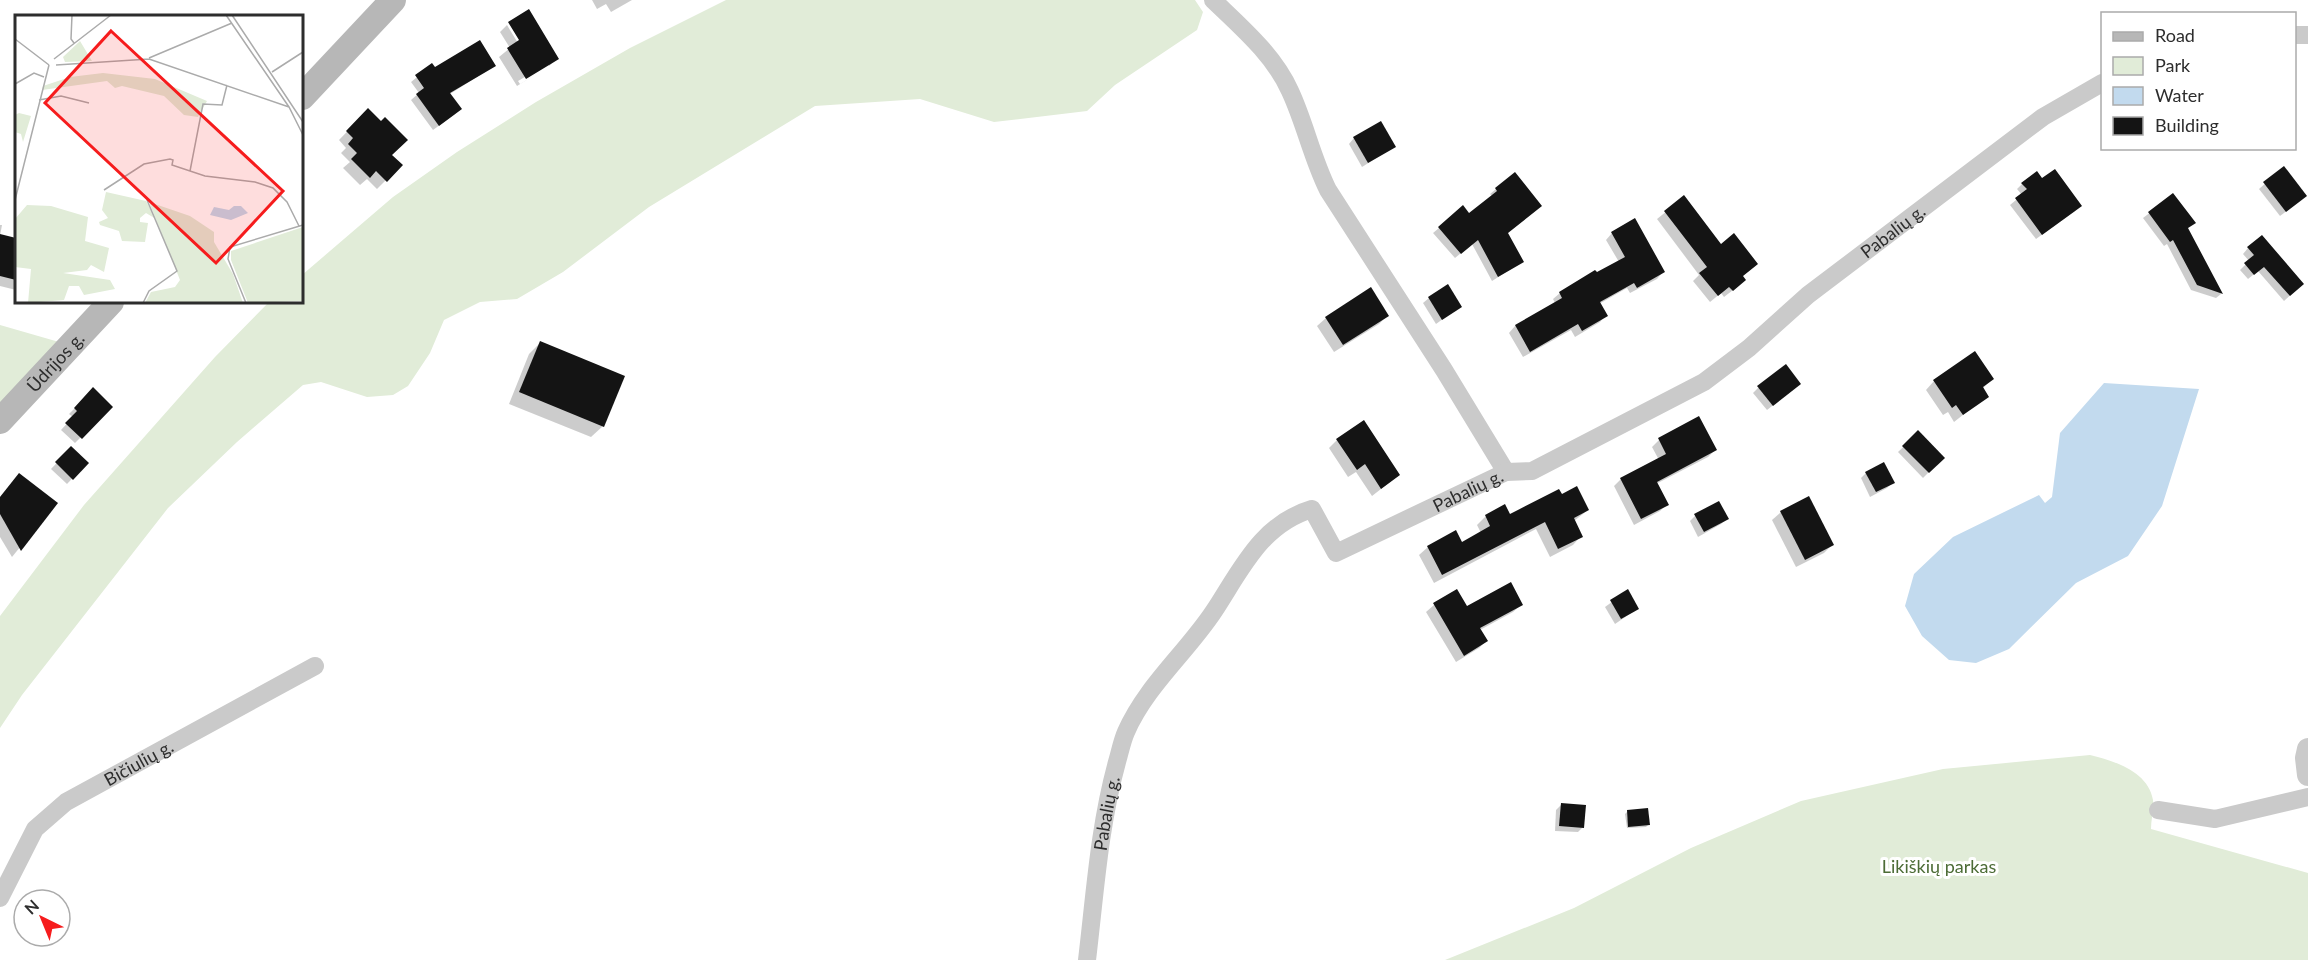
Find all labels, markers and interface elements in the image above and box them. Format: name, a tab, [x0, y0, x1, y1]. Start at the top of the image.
legend	[2101, 12, 2296, 150]
inset map	[15, 15, 303, 303]
text: Road	[2155, 24, 2195, 46]
text: Park	[2155, 54, 2191, 76]
text: Water	[2155, 84, 2204, 106]
text: Building	[2155, 114, 2219, 136]
street label: Pabalių g.	[1856, 199, 1929, 262]
street label: Ūdrijos g.	[22, 327, 89, 396]
street label: Pabalių g.	[1429, 464, 1507, 516]
street label: Bičiulių g.	[100, 735, 177, 790]
street label: Pabalių g.	[1089, 774, 1124, 852]
park label: Likiškių parkas	[1882, 855, 1996, 877]
north arrow	[12, 888, 72, 948]
text: N	[20, 896, 42, 918]

